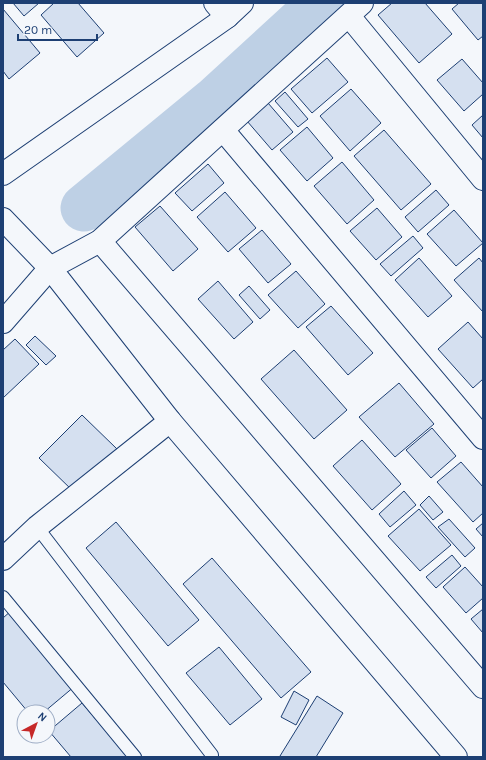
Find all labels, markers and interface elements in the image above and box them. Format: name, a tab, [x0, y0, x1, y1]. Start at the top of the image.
scale bar	[18, 16, 97, 42]
text: 20 m	[24, 23, 52, 37]
north arrow	[16, 704, 56, 744]
text: N	[35, 709, 49, 724]

